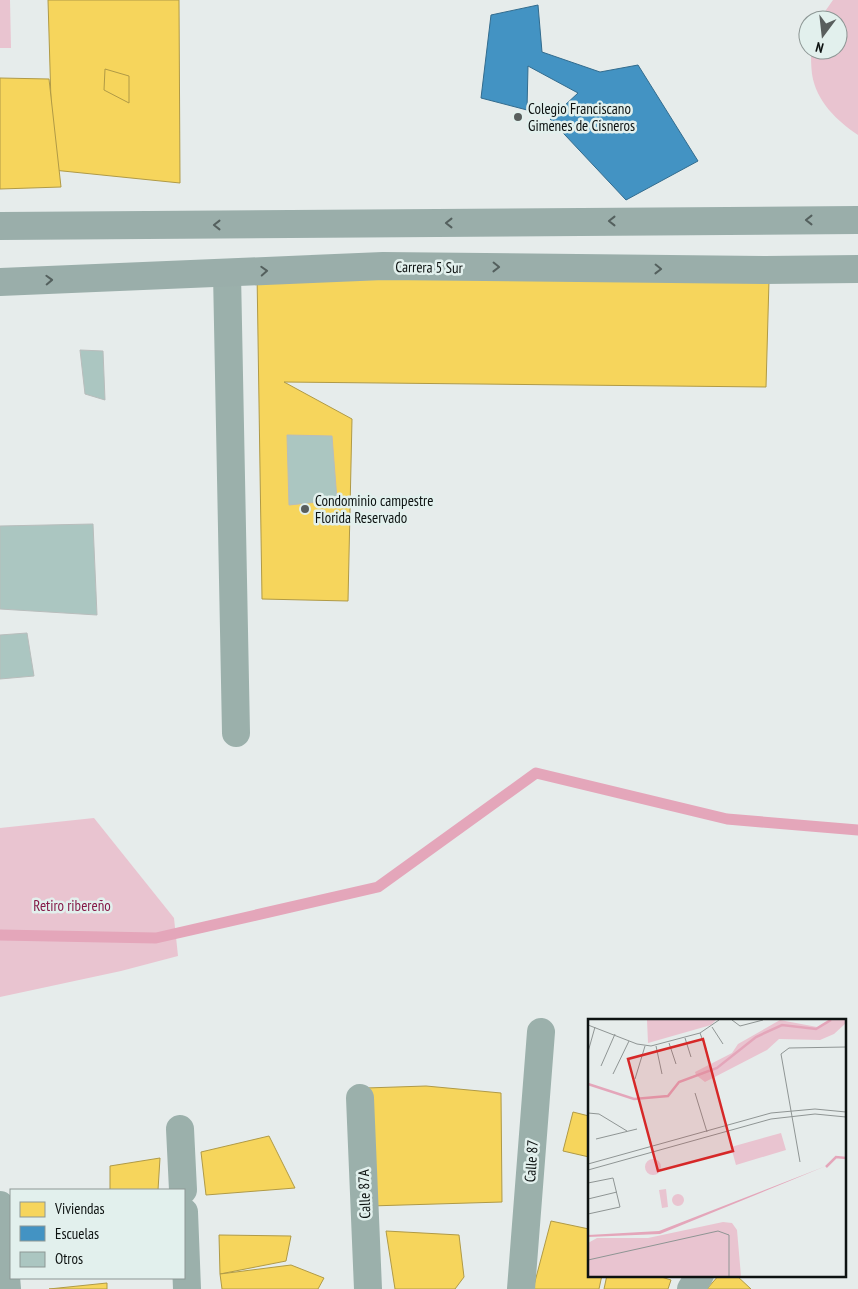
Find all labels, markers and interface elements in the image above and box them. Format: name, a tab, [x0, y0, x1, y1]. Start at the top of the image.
north arrow	[798, 10, 848, 60]
text: N	[814, 38, 826, 57]
place label: Colegio Franciscano Gimenes de Cisneros	[528, 99, 635, 135]
marker: Colegio Franciscano Gimenes de Cisneros	[512, 111, 524, 123]
one-way arrow	[805, 215, 813, 225]
one-way arrow	[608, 216, 616, 227]
one-way arrow	[445, 218, 453, 228]
one-way arrow	[213, 219, 221, 230]
street label: Carrera 5 Sur	[395, 257, 464, 277]
one-way arrow	[492, 262, 500, 272]
one-way arrow	[655, 264, 663, 274]
one-way arrow	[260, 266, 268, 277]
one-way arrow	[45, 275, 53, 286]
place label: Condominio campestre Florida Reservado	[315, 491, 433, 527]
marker: Condominio campestre Florida Reservado	[299, 503, 311, 515]
park label: Retiro ribereño	[33, 896, 111, 915]
inset map	[588, 1019, 846, 1276]
street label: Calle 87	[520, 1139, 542, 1183]
street label: Calle 87A	[354, 1168, 374, 1219]
legend	[10, 1189, 185, 1279]
text: Viviendas	[54, 1199, 105, 1218]
text: Escuelas	[55, 1224, 99, 1243]
text: Otros	[55, 1249, 83, 1268]

